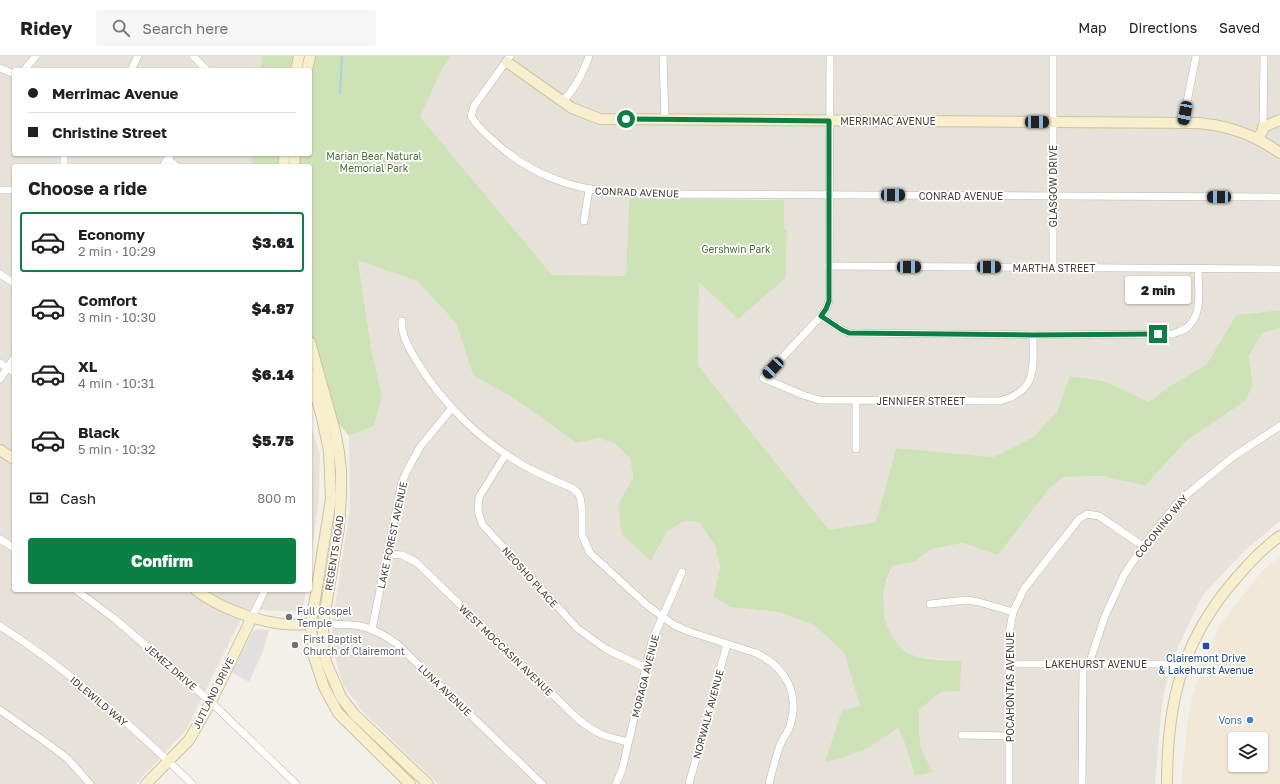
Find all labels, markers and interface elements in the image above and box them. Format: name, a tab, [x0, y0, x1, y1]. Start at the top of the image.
search box	[96, 10, 376, 46]
text: Ridey	[20, 16, 72, 39]
icon: search	[110, 17, 132, 39]
text: Search here	[142, 19, 228, 37]
text: Map	[1078, 19, 1107, 36]
text: Directions	[1129, 19, 1197, 36]
text: Saved	[1219, 19, 1260, 36]
text: Merrimac Avenue	[52, 84, 178, 102]
car	[1177, 100, 1193, 126]
route start	[617, 110, 635, 128]
street label: MERRIMAC AVENUE	[840, 115, 936, 127]
car	[1025, 116, 1049, 128]
text: Christine Street	[52, 123, 167, 141]
street label: GLASGOW DRIVE	[1047, 145, 1059, 227]
park label: Marian Bear Natural Memorial Park	[326, 150, 422, 174]
text: Choose a ride	[28, 177, 147, 199]
street label: CONRAD AVENUE	[595, 185, 679, 199]
car	[881, 189, 905, 201]
street label: CONRAD AVENUE	[919, 190, 1003, 202]
car	[1207, 191, 1231, 203]
icon: car	[30, 224, 66, 260]
text: Economy	[78, 225, 145, 243]
text: $3.61	[252, 233, 294, 251]
text: 2 min · 10:29	[78, 243, 156, 259]
park label: Gershwin Park	[701, 243, 771, 255]
car	[897, 261, 921, 273]
car	[977, 261, 1001, 273]
street label: MARTHA STREET	[1013, 262, 1095, 274]
callout: 2 min	[1125, 276, 1191, 304]
text: 2 min	[1141, 282, 1175, 298]
icon: car	[30, 290, 66, 326]
text: Comfort	[78, 291, 137, 309]
text: $4.87	[251, 299, 294, 317]
text: 3 min · 10:30	[78, 309, 156, 325]
route end	[1149, 325, 1167, 343]
car	[760, 355, 786, 381]
icon: car	[30, 356, 66, 392]
text: XL	[78, 357, 97, 375]
text: $6.14	[252, 365, 294, 383]
text: 4 min · 10:31	[78, 375, 155, 391]
street label: JENNIFER STREET	[876, 395, 966, 407]
icon: car	[30, 422, 66, 458]
text: Black	[78, 423, 120, 441]
text: $5.75	[252, 431, 294, 449]
text: 5 min · 10:32	[78, 441, 156, 457]
street label: LAKE FOREST AVENUE	[375, 480, 409, 590]
icon: cash	[28, 487, 50, 509]
text: Cash	[60, 489, 96, 507]
text: 800 m	[257, 490, 296, 506]
street label: COCONINO WAY	[1132, 492, 1190, 560]
street label: REGENTS ROAD	[322, 514, 346, 592]
button: Confirm	[28, 538, 296, 584]
street label: NEOSHO PLACE	[500, 544, 560, 610]
street label: WEST MOCCASIN AVENUE	[457, 602, 555, 698]
place label: Full Gospel Temple	[297, 605, 351, 629]
marker: Full Gospel Temple	[284, 612, 294, 622]
street label: POCAHONTAS AVENUE	[1004, 632, 1016, 742]
place label: First Baptist Church of Clairemont	[303, 633, 405, 657]
street label: MORAGA AVENUE	[629, 633, 661, 719]
marker: First Baptist Church of Clairemont	[290, 640, 300, 650]
street label: JEMEZ DRIVE	[143, 641, 199, 693]
marker: Clairemont Drive & Lakehurst Avenue	[1201, 641, 1211, 651]
place label: Clairemont Drive & Lakehurst Avenue	[1158, 652, 1254, 676]
street label: JUTLAND DRIVE	[190, 655, 236, 731]
street label: LAKEHURST AVENUE	[1045, 658, 1147, 670]
street label: LUNA AVENUE	[416, 662, 474, 718]
street label: NORWALK AVENUE	[690, 668, 726, 760]
street label: IDLEWILD WAY	[68, 674, 131, 729]
place label: Vons	[1218, 714, 1242, 726]
marker: Vons	[1245, 715, 1255, 725]
map controls	[1228, 732, 1268, 772]
button: layers	[1228, 732, 1268, 772]

